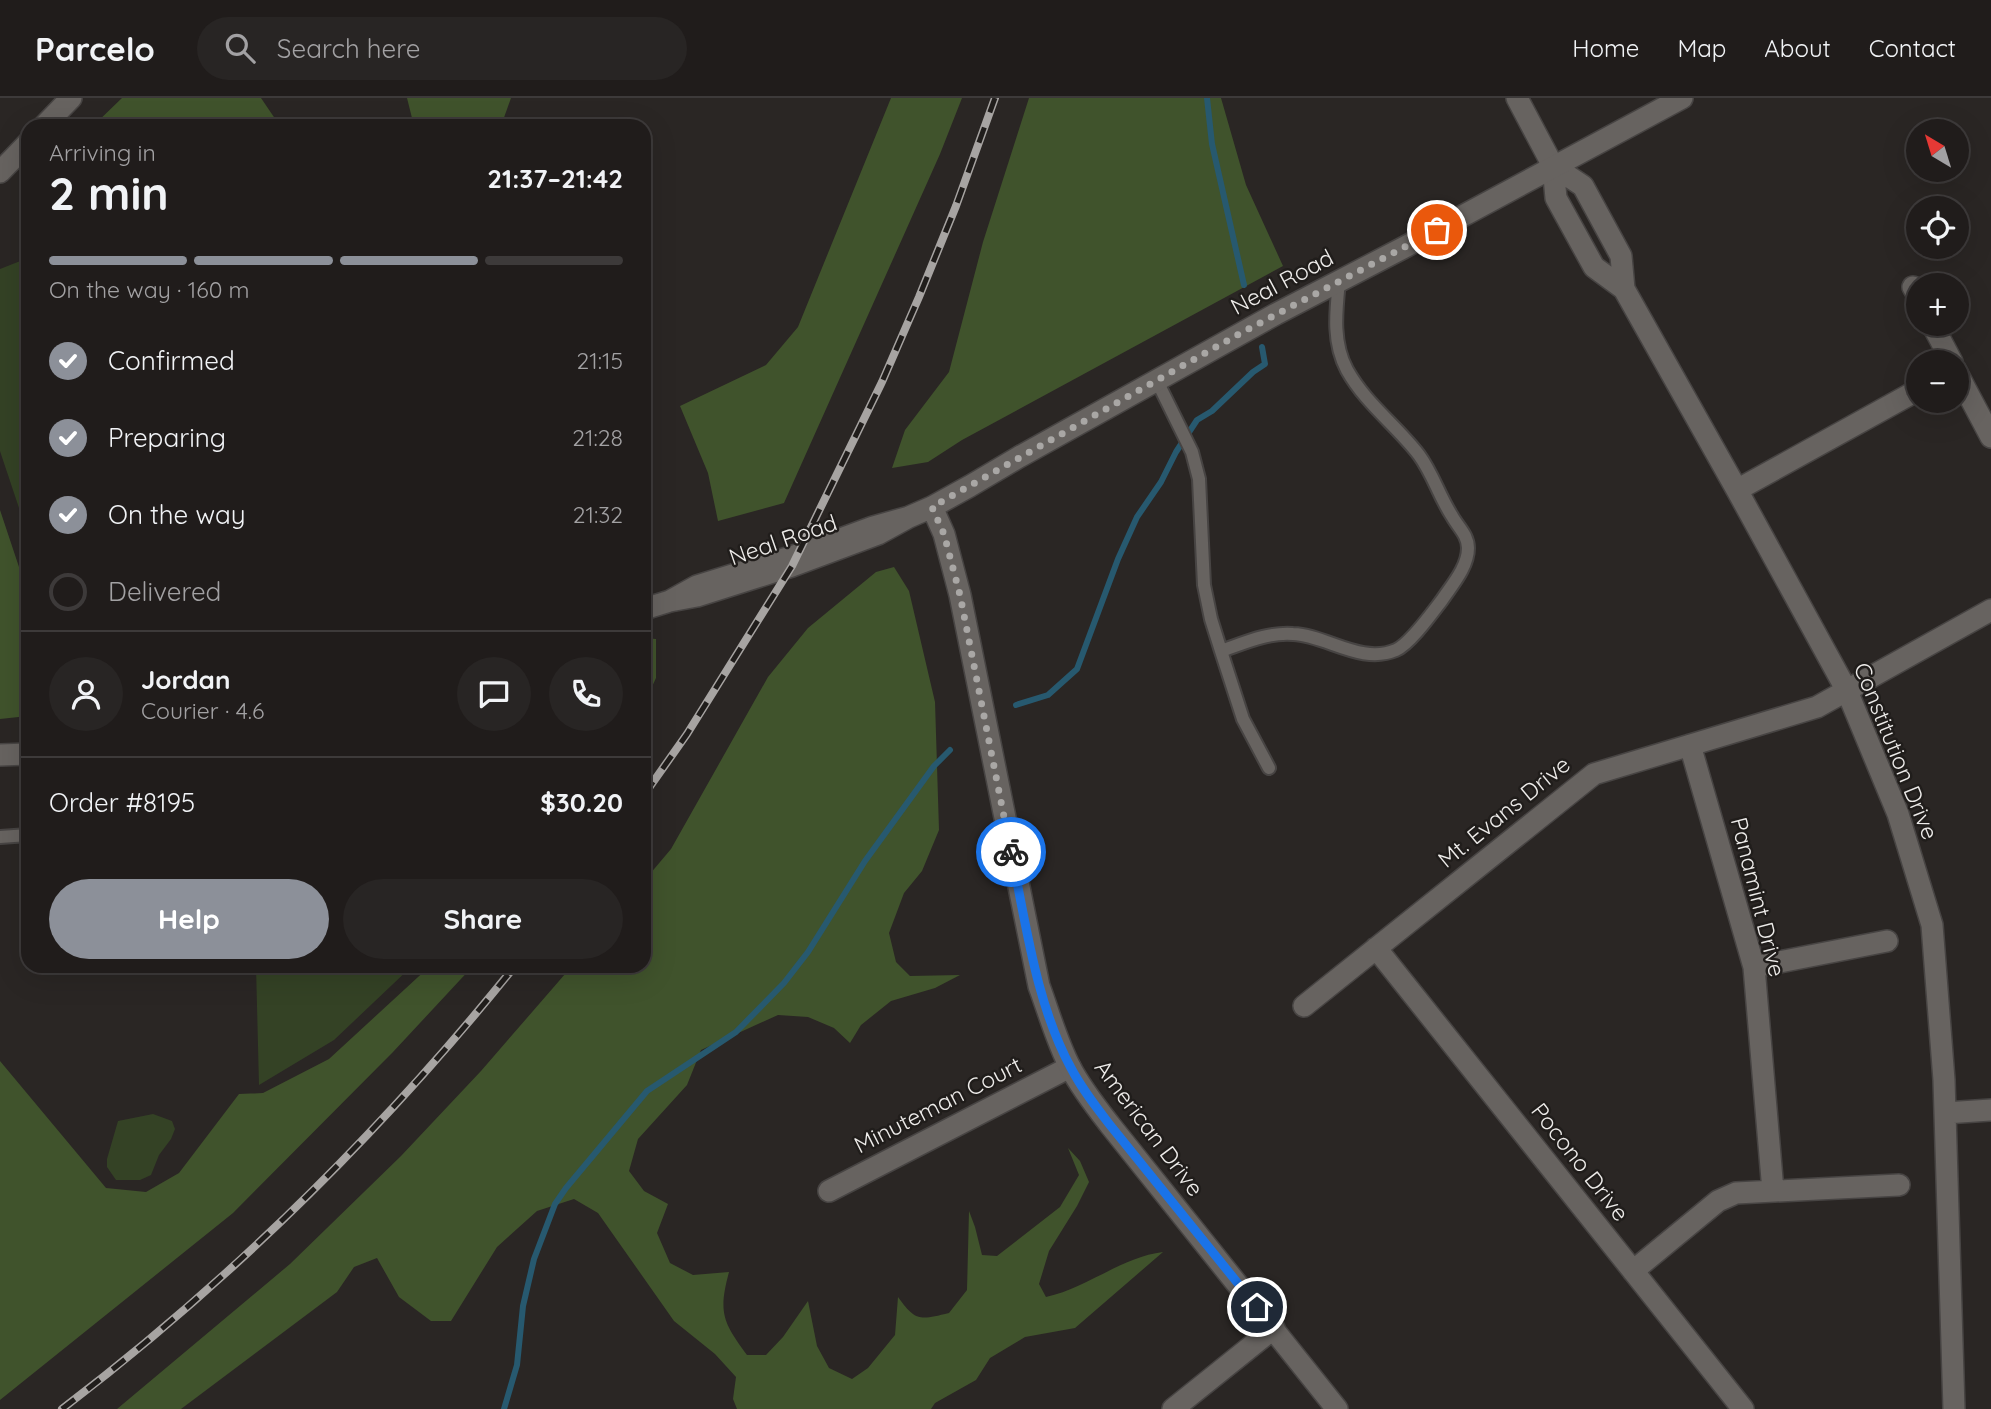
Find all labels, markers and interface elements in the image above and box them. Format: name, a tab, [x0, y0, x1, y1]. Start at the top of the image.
search box	[197, 17, 687, 80]
text: Parcelo	[35, 28, 155, 69]
icon: search	[221, 29, 259, 67]
text: Search here	[277, 32, 420, 65]
text: Home	[1572, 33, 1639, 63]
text: Map	[1677, 33, 1726, 63]
text: About	[1764, 33, 1831, 63]
text: Contact	[1869, 33, 1956, 63]
north arrow	[1906, 119, 1969, 182]
map controls	[1906, 119, 1969, 413]
text: Arriving in	[49, 138, 156, 167]
text: 21:37–21:42	[487, 162, 623, 195]
text: 2 min	[49, 164, 169, 222]
button: locate	[1906, 196, 1969, 259]
pin	[1407, 200, 1467, 260]
icon: bag	[1418, 211, 1456, 249]
street label: Neal Road	[1225, 242, 1338, 321]
button: +	[1906, 273, 1969, 336]
text: On the way · 160 m	[49, 275, 250, 304]
icon: check	[49, 342, 87, 380]
text: Confirmed	[108, 344, 235, 377]
text: 21:15	[576, 346, 623, 375]
button: −	[1906, 350, 1969, 413]
icon: check	[49, 419, 87, 457]
text: Preparing	[108, 421, 226, 454]
text: 21:28	[572, 423, 623, 452]
icon: check	[49, 496, 87, 534]
text: On the way	[108, 498, 246, 531]
text: 21:32	[573, 500, 623, 529]
street label: Neal Road	[725, 508, 841, 572]
text: Delivered	[108, 575, 221, 608]
button: person	[49, 657, 123, 731]
button: chat	[457, 657, 531, 731]
button: phone	[549, 657, 623, 731]
street label: Constitution Drive	[1848, 658, 1945, 843]
text: Jordan	[141, 663, 230, 696]
text: Courier · 4.6	[141, 696, 264, 725]
street label: Mt. Evans Drive	[1432, 749, 1576, 874]
text: Order #8195	[49, 786, 195, 819]
text: $30.20	[540, 786, 623, 819]
street label: Panamint Drive	[1725, 814, 1792, 980]
courier	[976, 817, 1046, 887]
icon: bike	[992, 833, 1030, 871]
button: Help	[49, 879, 329, 959]
button: Share	[343, 879, 623, 959]
street label: Minuteman Court	[849, 1050, 1027, 1159]
street label: American Drive	[1089, 1054, 1210, 1202]
street label: Pocono Drive	[1525, 1097, 1636, 1227]
pin	[1227, 1277, 1287, 1337]
icon: home	[1238, 1288, 1276, 1326]

